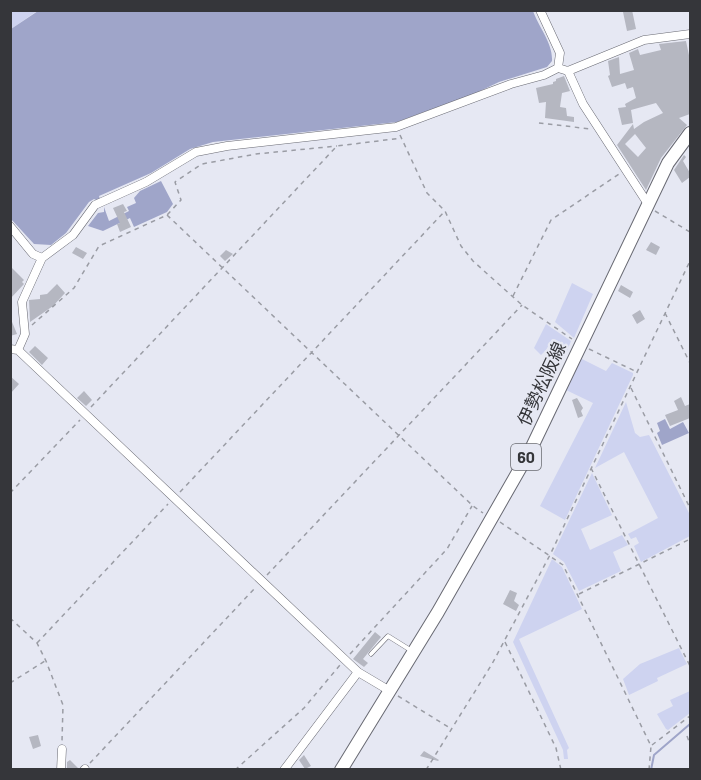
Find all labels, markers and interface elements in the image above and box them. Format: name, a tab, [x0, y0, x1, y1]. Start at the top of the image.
street label: 伊勢松阪線	[512, 338, 570, 429]
road number: 60	[511, 444, 541, 470]

